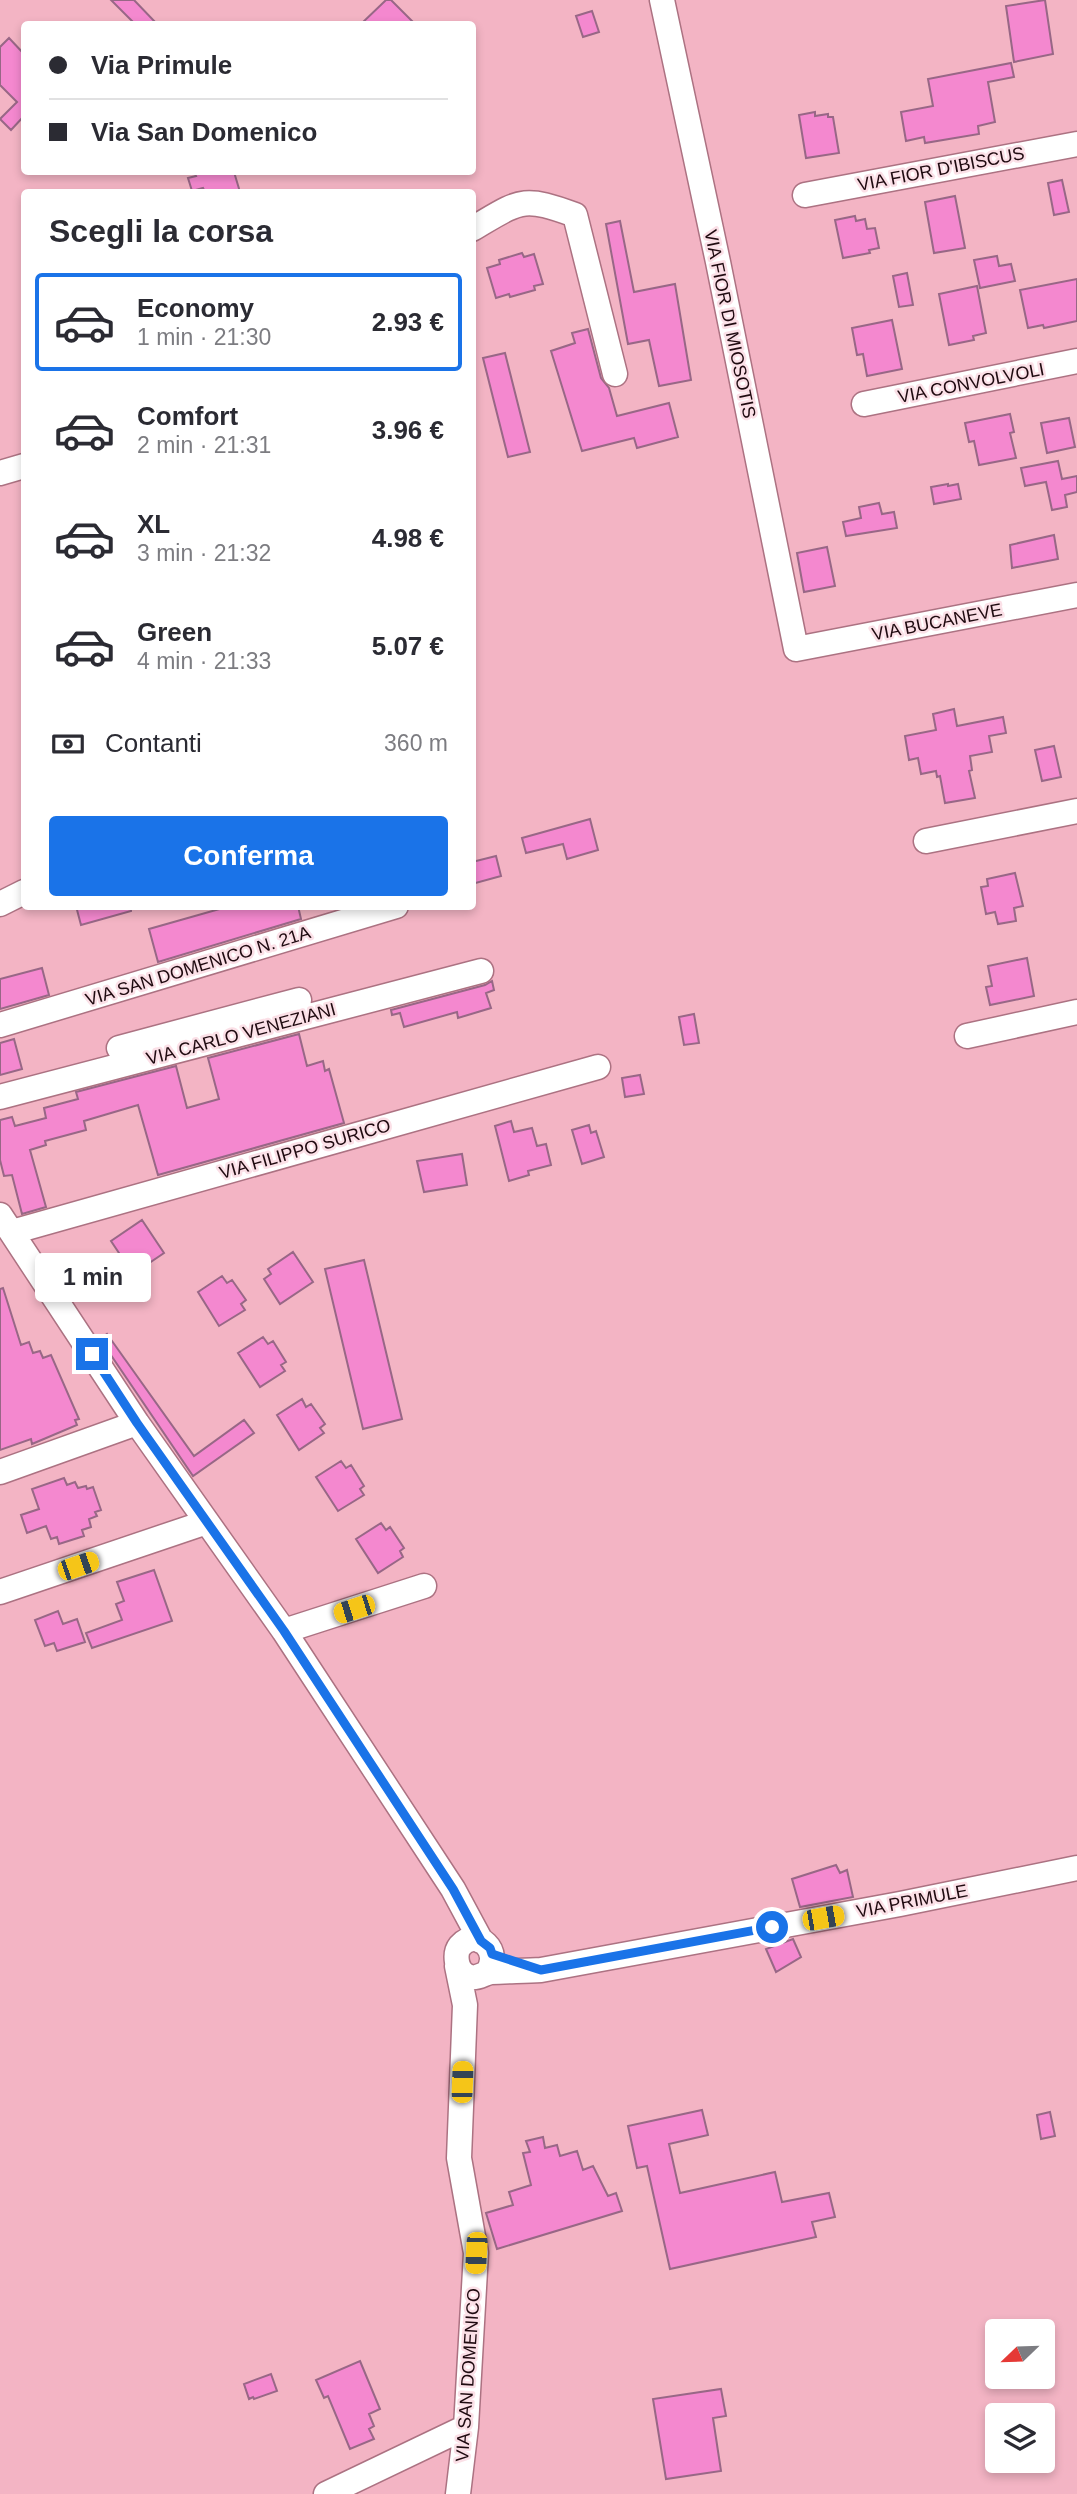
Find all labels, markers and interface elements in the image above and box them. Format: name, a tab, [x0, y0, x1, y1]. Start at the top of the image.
text: Via Primule	[91, 50, 232, 80]
text: Via San Domenico	[91, 117, 317, 147]
street label: VIA FIOR D'IBISCUS	[856, 143, 1026, 195]
text: Scegli la corsa	[49, 213, 273, 249]
street label: VIA FIOR DI MIOSOTIS	[700, 228, 760, 420]
icon: car	[53, 291, 116, 354]
text: Economy	[137, 293, 254, 323]
text: 2.93 €	[372, 307, 444, 337]
text: 1 min · 21:30	[137, 324, 271, 350]
street label: VIA CONVOLVOLI	[896, 359, 1046, 407]
icon: car	[53, 399, 116, 462]
text: Comfort	[137, 401, 238, 431]
text: 3.96 €	[372, 415, 444, 445]
text: 2 min · 21:31	[137, 432, 271, 458]
icon: car	[53, 507, 116, 570]
text: XL	[137, 509, 170, 539]
text: 4.98 €	[372, 523, 444, 553]
text: 3 min · 21:32	[137, 540, 271, 566]
street label: VIA BUCANEVE	[870, 600, 1004, 644]
icon: car	[53, 615, 116, 678]
text: Green	[137, 617, 212, 647]
text: 5.07 €	[372, 631, 444, 661]
text: 4 min · 21:33	[137, 648, 271, 674]
icon: cash	[49, 725, 87, 763]
text: Contanti	[105, 728, 202, 758]
text: 360 m	[384, 730, 448, 756]
button: Conferma	[49, 816, 448, 896]
street label: VIA SAN DOMENICO N. 21A	[83, 922, 313, 1010]
street label: VIA CARLO VENEZIANI	[144, 999, 338, 1069]
street label: VIA FILIPPO SURICO	[217, 1115, 393, 1183]
callout: 1 min	[34, 1252, 150, 1302]
text: 1 min	[63, 1264, 123, 1290]
route end	[76, 1338, 108, 1370]
car	[55, 1549, 102, 1583]
car	[331, 1593, 378, 1625]
street label: VIA PRIMULE	[855, 1880, 969, 1922]
car	[801, 1904, 846, 1932]
route start	[756, 1911, 788, 1943]
car	[451, 2061, 474, 2103]
car	[465, 2231, 488, 2275]
street label: VIA SAN DOMENICO	[452, 2287, 484, 2463]
north arrow	[985, 2319, 1055, 2389]
map controls	[985, 2319, 1055, 2473]
button: layers	[985, 2403, 1055, 2473]

